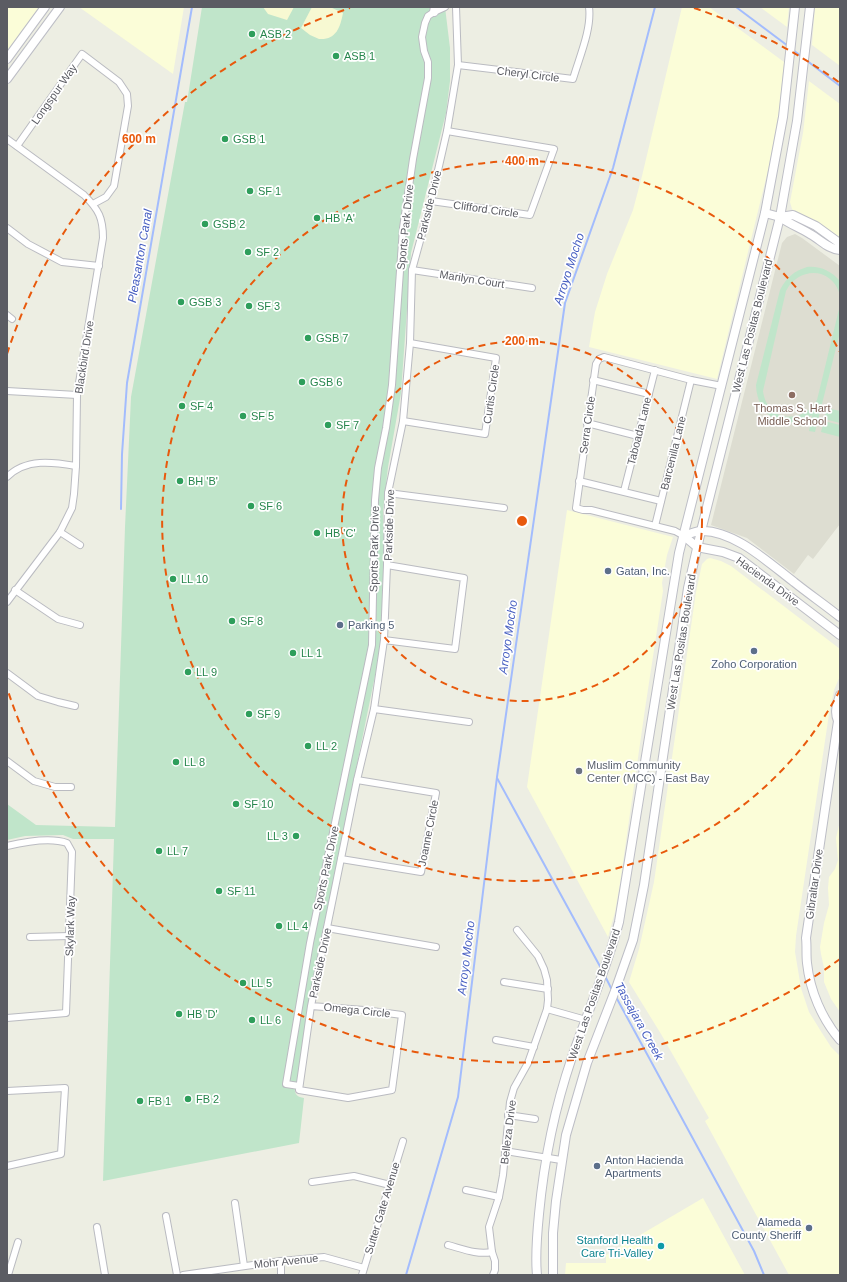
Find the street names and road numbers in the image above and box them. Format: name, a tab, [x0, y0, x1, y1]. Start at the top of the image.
street label: Longspur Way	[29, 61, 79, 126]
street label: Cheryl Circle	[496, 64, 560, 84]
street label: Parkside Drive	[415, 169, 443, 241]
street label: Sports Park Drive	[395, 184, 415, 270]
street label: Clifford Circle	[453, 198, 519, 220]
street label: West Las Positas Boulevard	[730, 258, 774, 394]
street label: Marilyn Court	[439, 268, 505, 290]
street label: Blackbird Drive	[72, 320, 96, 394]
street label: Curtis Circle	[481, 364, 501, 424]
street label: Serra Circle	[577, 395, 597, 455]
street label: Taboada Lane	[625, 396, 653, 466]
street label: Barcenilla Lane	[658, 415, 688, 491]
street label: Parkside Drive	[382, 489, 396, 561]
street label: Sports Park Drive	[367, 506, 381, 592]
street label: Hacienda Drive	[734, 554, 802, 608]
street label: West Las Positas Boulevard	[664, 573, 698, 711]
street label: Joanne Circle	[416, 799, 440, 867]
street label: Sports Park Drive	[311, 825, 341, 911]
street label: Gibraltar Drive	[803, 848, 825, 920]
street label: Skylark Way	[63, 895, 77, 957]
street label: Parkside Drive	[307, 927, 333, 999]
street label: West Las Positas Boulevard	[566, 927, 622, 1061]
street label: Omega Circle	[323, 1001, 391, 1019]
street label: Belleza Drive	[498, 1099, 518, 1165]
street label: Sutter Gate Avenue	[362, 1160, 402, 1256]
street label: Mohr Avenue	[253, 1252, 319, 1270]

